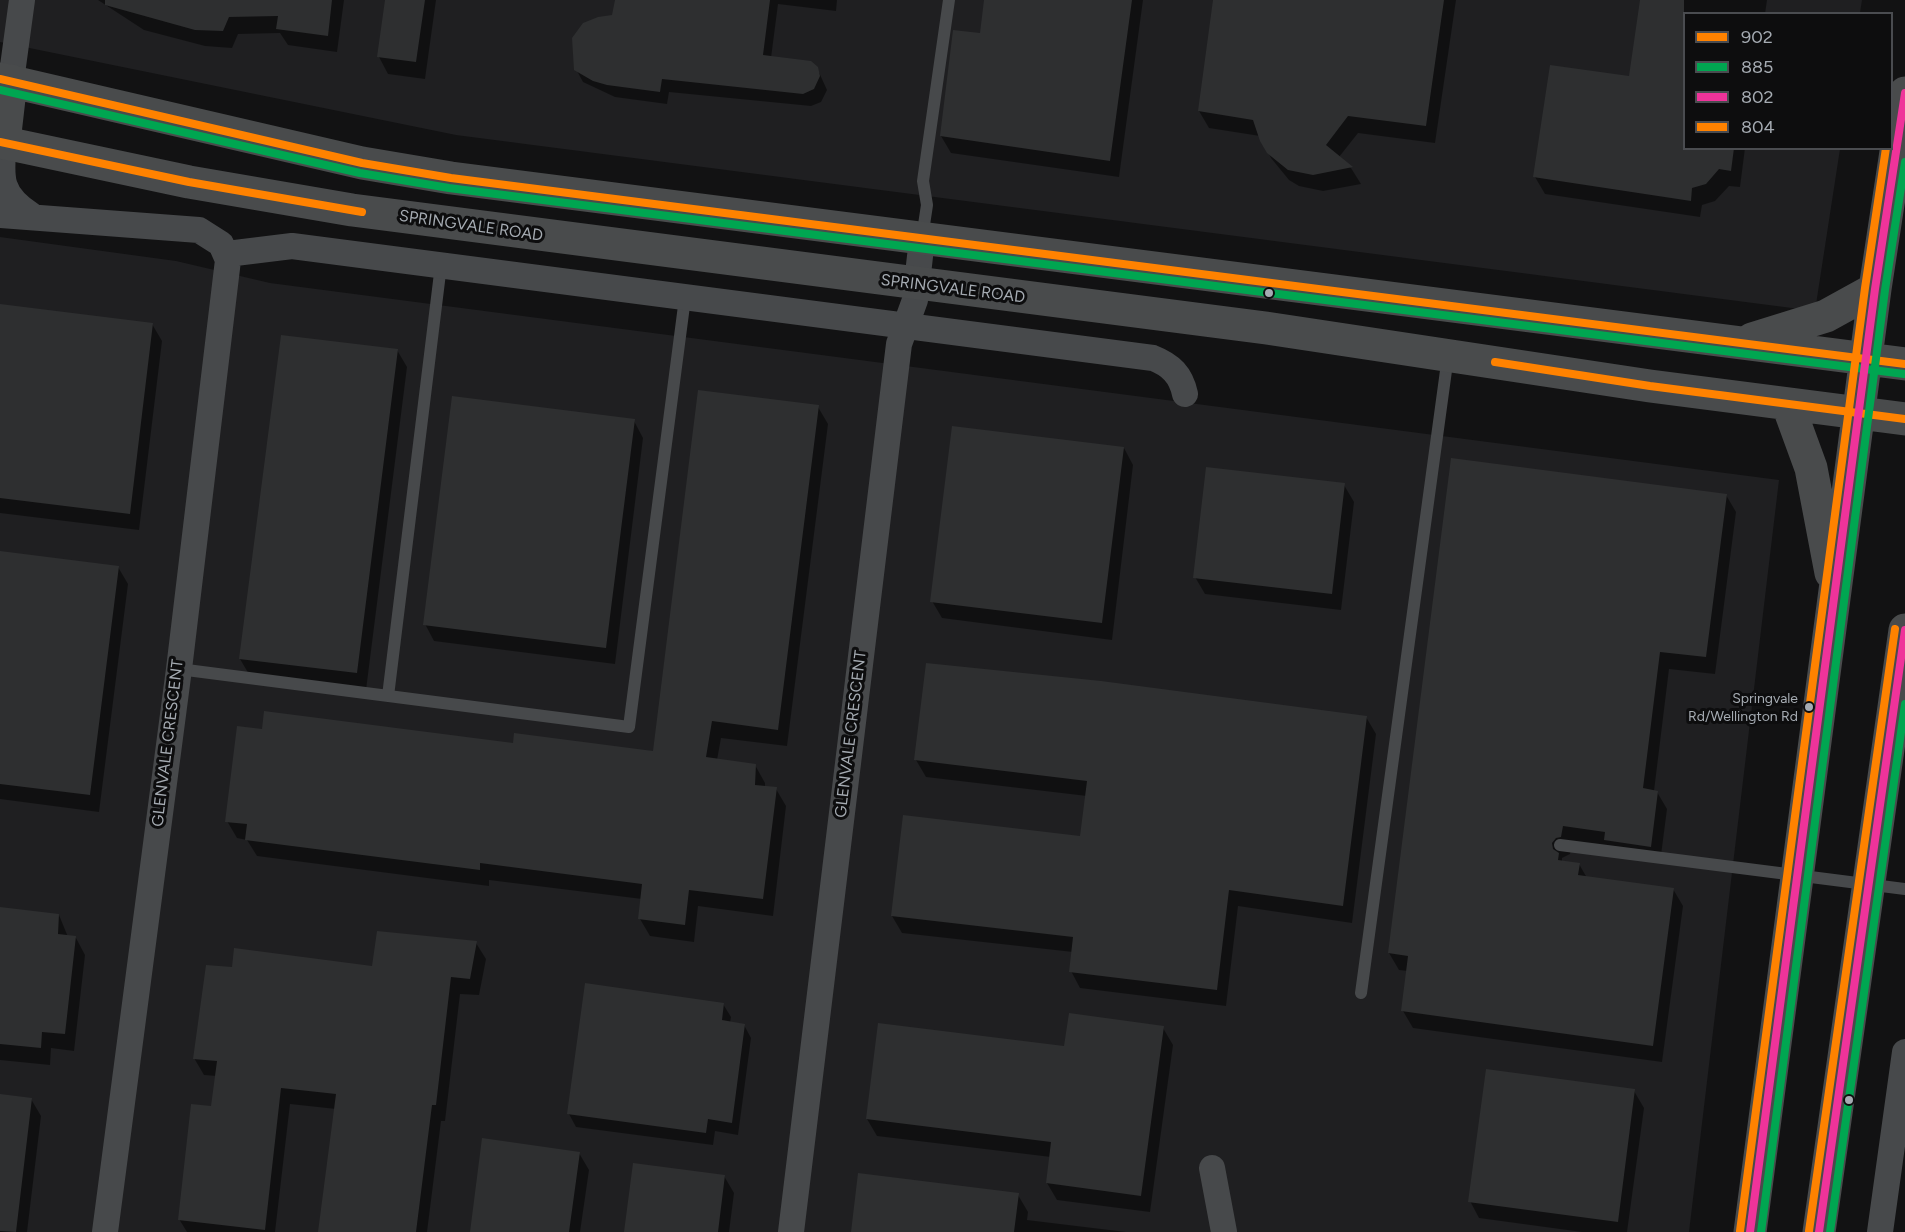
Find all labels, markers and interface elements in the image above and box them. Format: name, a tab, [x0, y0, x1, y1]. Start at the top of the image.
legend	[1683, 12, 1893, 150]
text: 902	[1741, 26, 1773, 48]
text: 885	[1741, 56, 1773, 78]
text: 802	[1741, 86, 1774, 108]
text: 804	[1741, 116, 1775, 138]
street label: SPRINGVALE ROAD	[398, 206, 544, 246]
street label: SPRINGVALE ROAD	[880, 271, 1026, 307]
unlabelled marker	[1263, 287, 1275, 299]
street label: GLENVALE CRESCENT	[831, 649, 871, 819]
street label: GLENVALE CRESCENT	[148, 658, 188, 828]
place label: Springvale Rd/Wellington Rd	[1688, 691, 1798, 724]
marker: Springvale Rd/Wellington Rd	[1803, 701, 1815, 713]
unlabelled marker	[1843, 1094, 1855, 1106]

